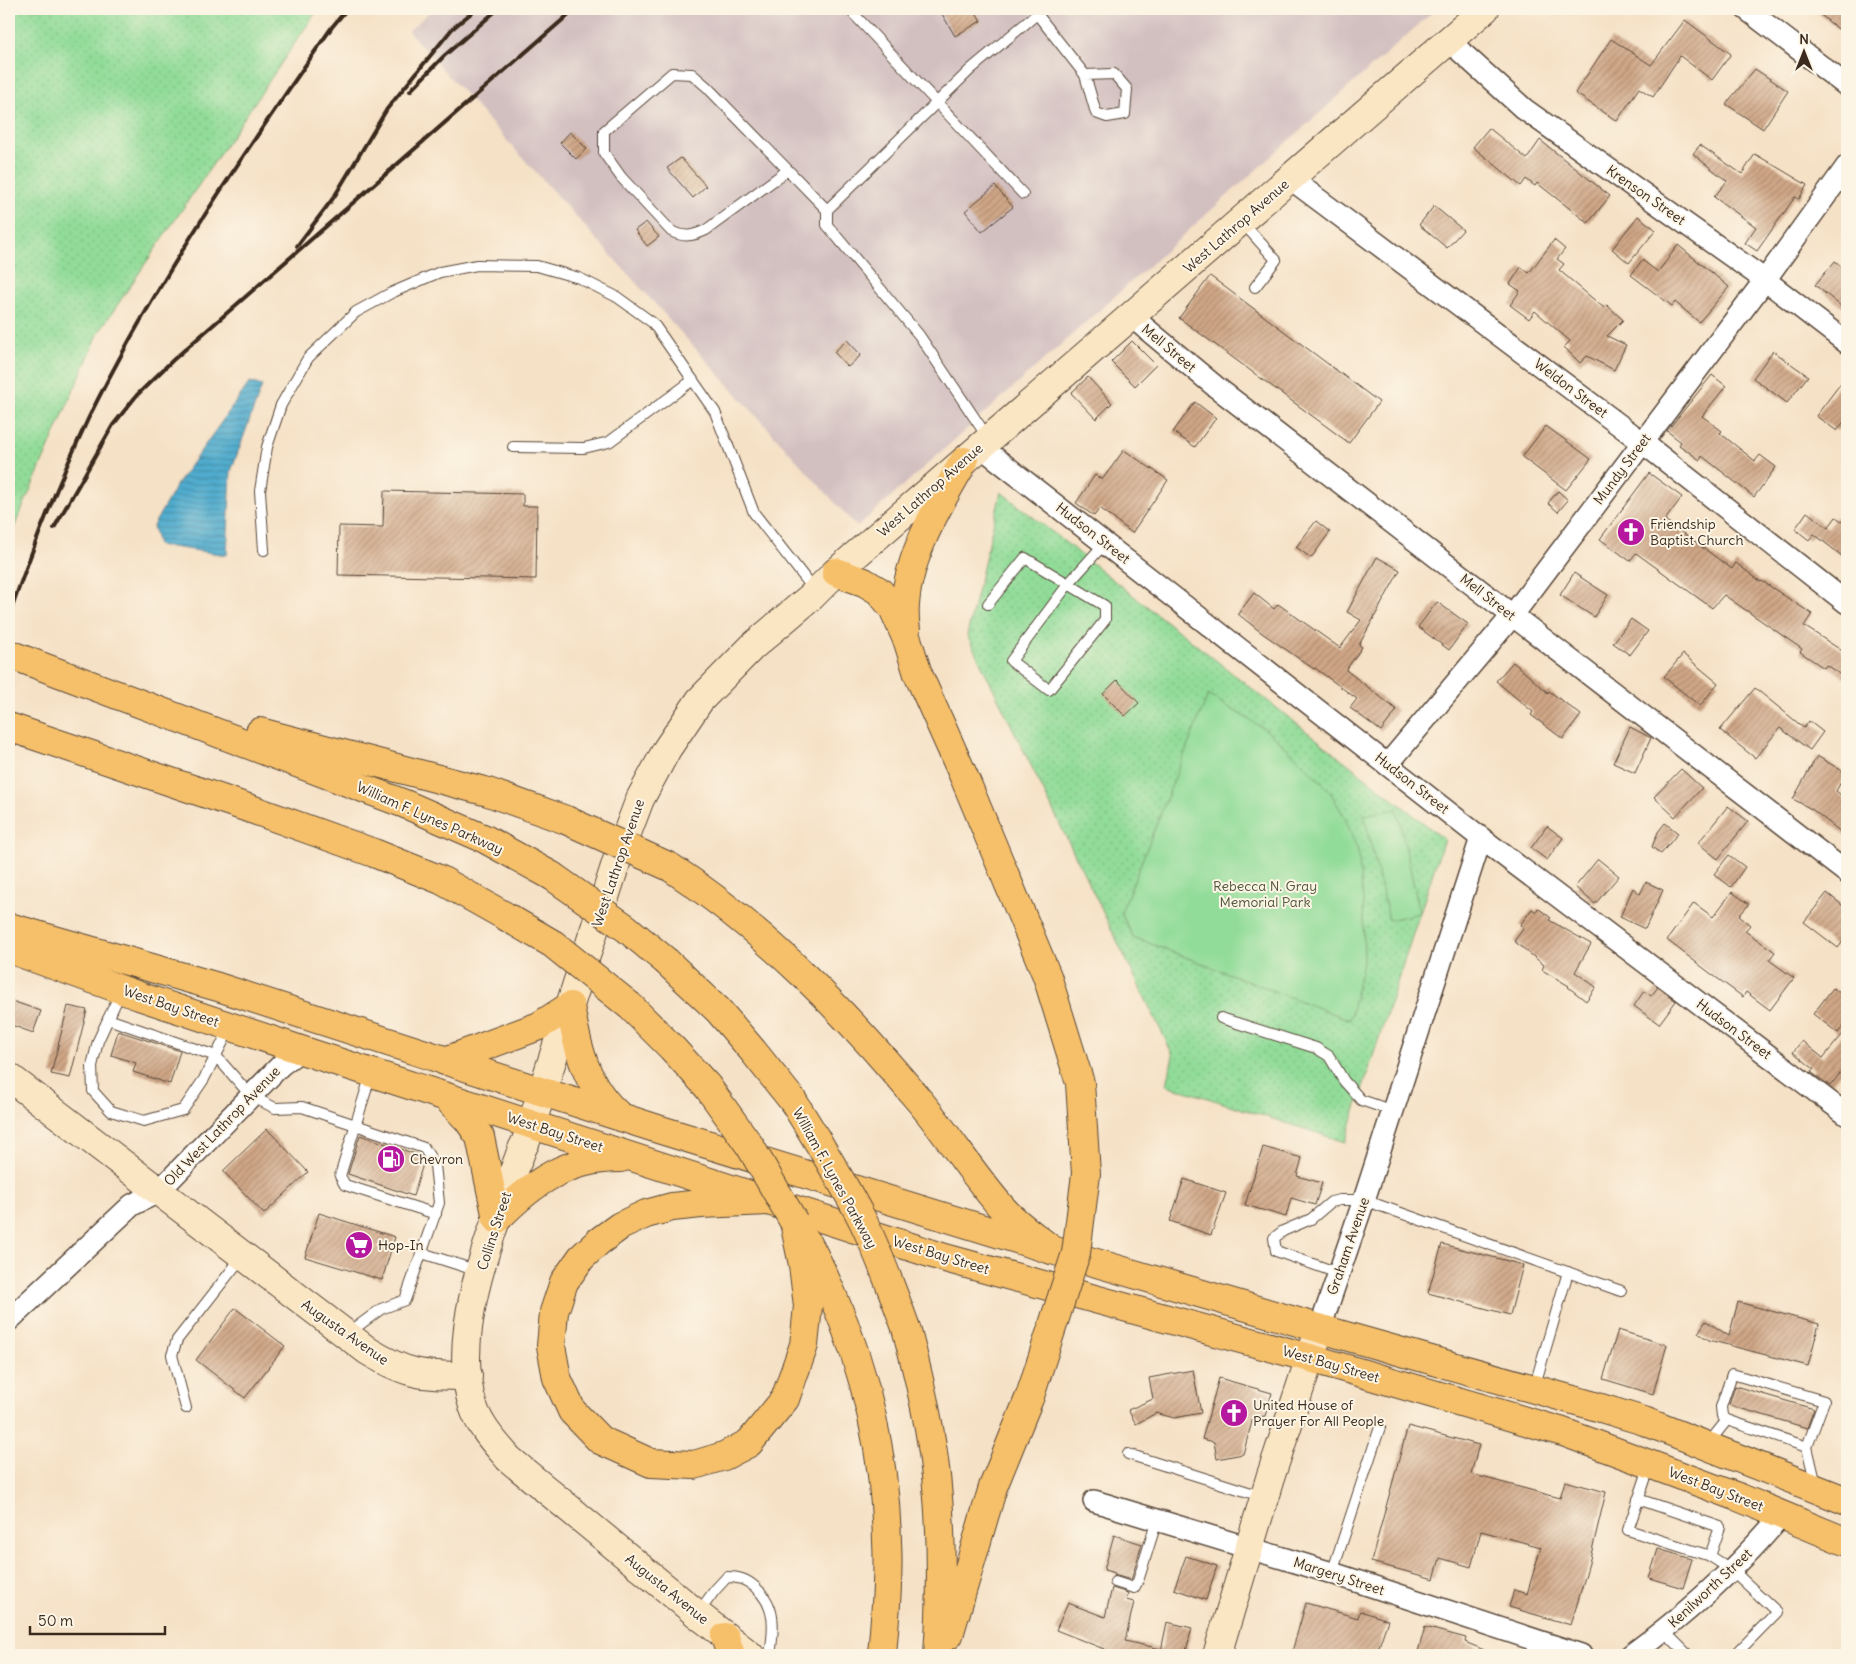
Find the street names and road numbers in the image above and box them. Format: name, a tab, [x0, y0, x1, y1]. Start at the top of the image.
street label: Krenson Street	[1603, 161, 1689, 229]
street label: West Lathrop Avenue	[1179, 175, 1293, 277]
street label: Mell Street	[1138, 320, 1200, 376]
street label: Weldon Street	[1531, 354, 1612, 422]
street label: Mundy Street	[1589, 430, 1655, 508]
street label: West Lathrop Avenue	[873, 439, 987, 541]
street label: Hudson Street	[1052, 498, 1134, 568]
street label: Mell Street	[1457, 570, 1520, 625]
street label: Hudson Street	[1371, 748, 1453, 818]
street label: William F. Lynes Parkway	[354, 778, 506, 858]
street label: West Lathrop Avenue	[588, 797, 648, 929]
street label: West Bay Street	[121, 981, 221, 1031]
street label: Hudson Street	[1693, 995, 1775, 1063]
street label: Old West Lathrop Avenue	[160, 1062, 284, 1190]
street label: William F. Lynes Parkway	[789, 1104, 881, 1252]
street label: West Bay Street	[505, 1108, 606, 1156]
street label: Collins Street	[473, 1189, 515, 1273]
street label: Graham Avenue	[1323, 1195, 1373, 1297]
street label: West Bay Street	[891, 1232, 992, 1278]
street label: Augusta Avenue	[298, 1295, 392, 1369]
street label: West Bay Street	[1280, 1342, 1382, 1386]
street label: West Bay Street	[1666, 1463, 1766, 1515]
street label: Kenilworth Street	[1664, 1544, 1756, 1632]
street label: Augusta Avenue	[622, 1550, 712, 1628]
street label: Margery Street	[1291, 1553, 1387, 1599]

